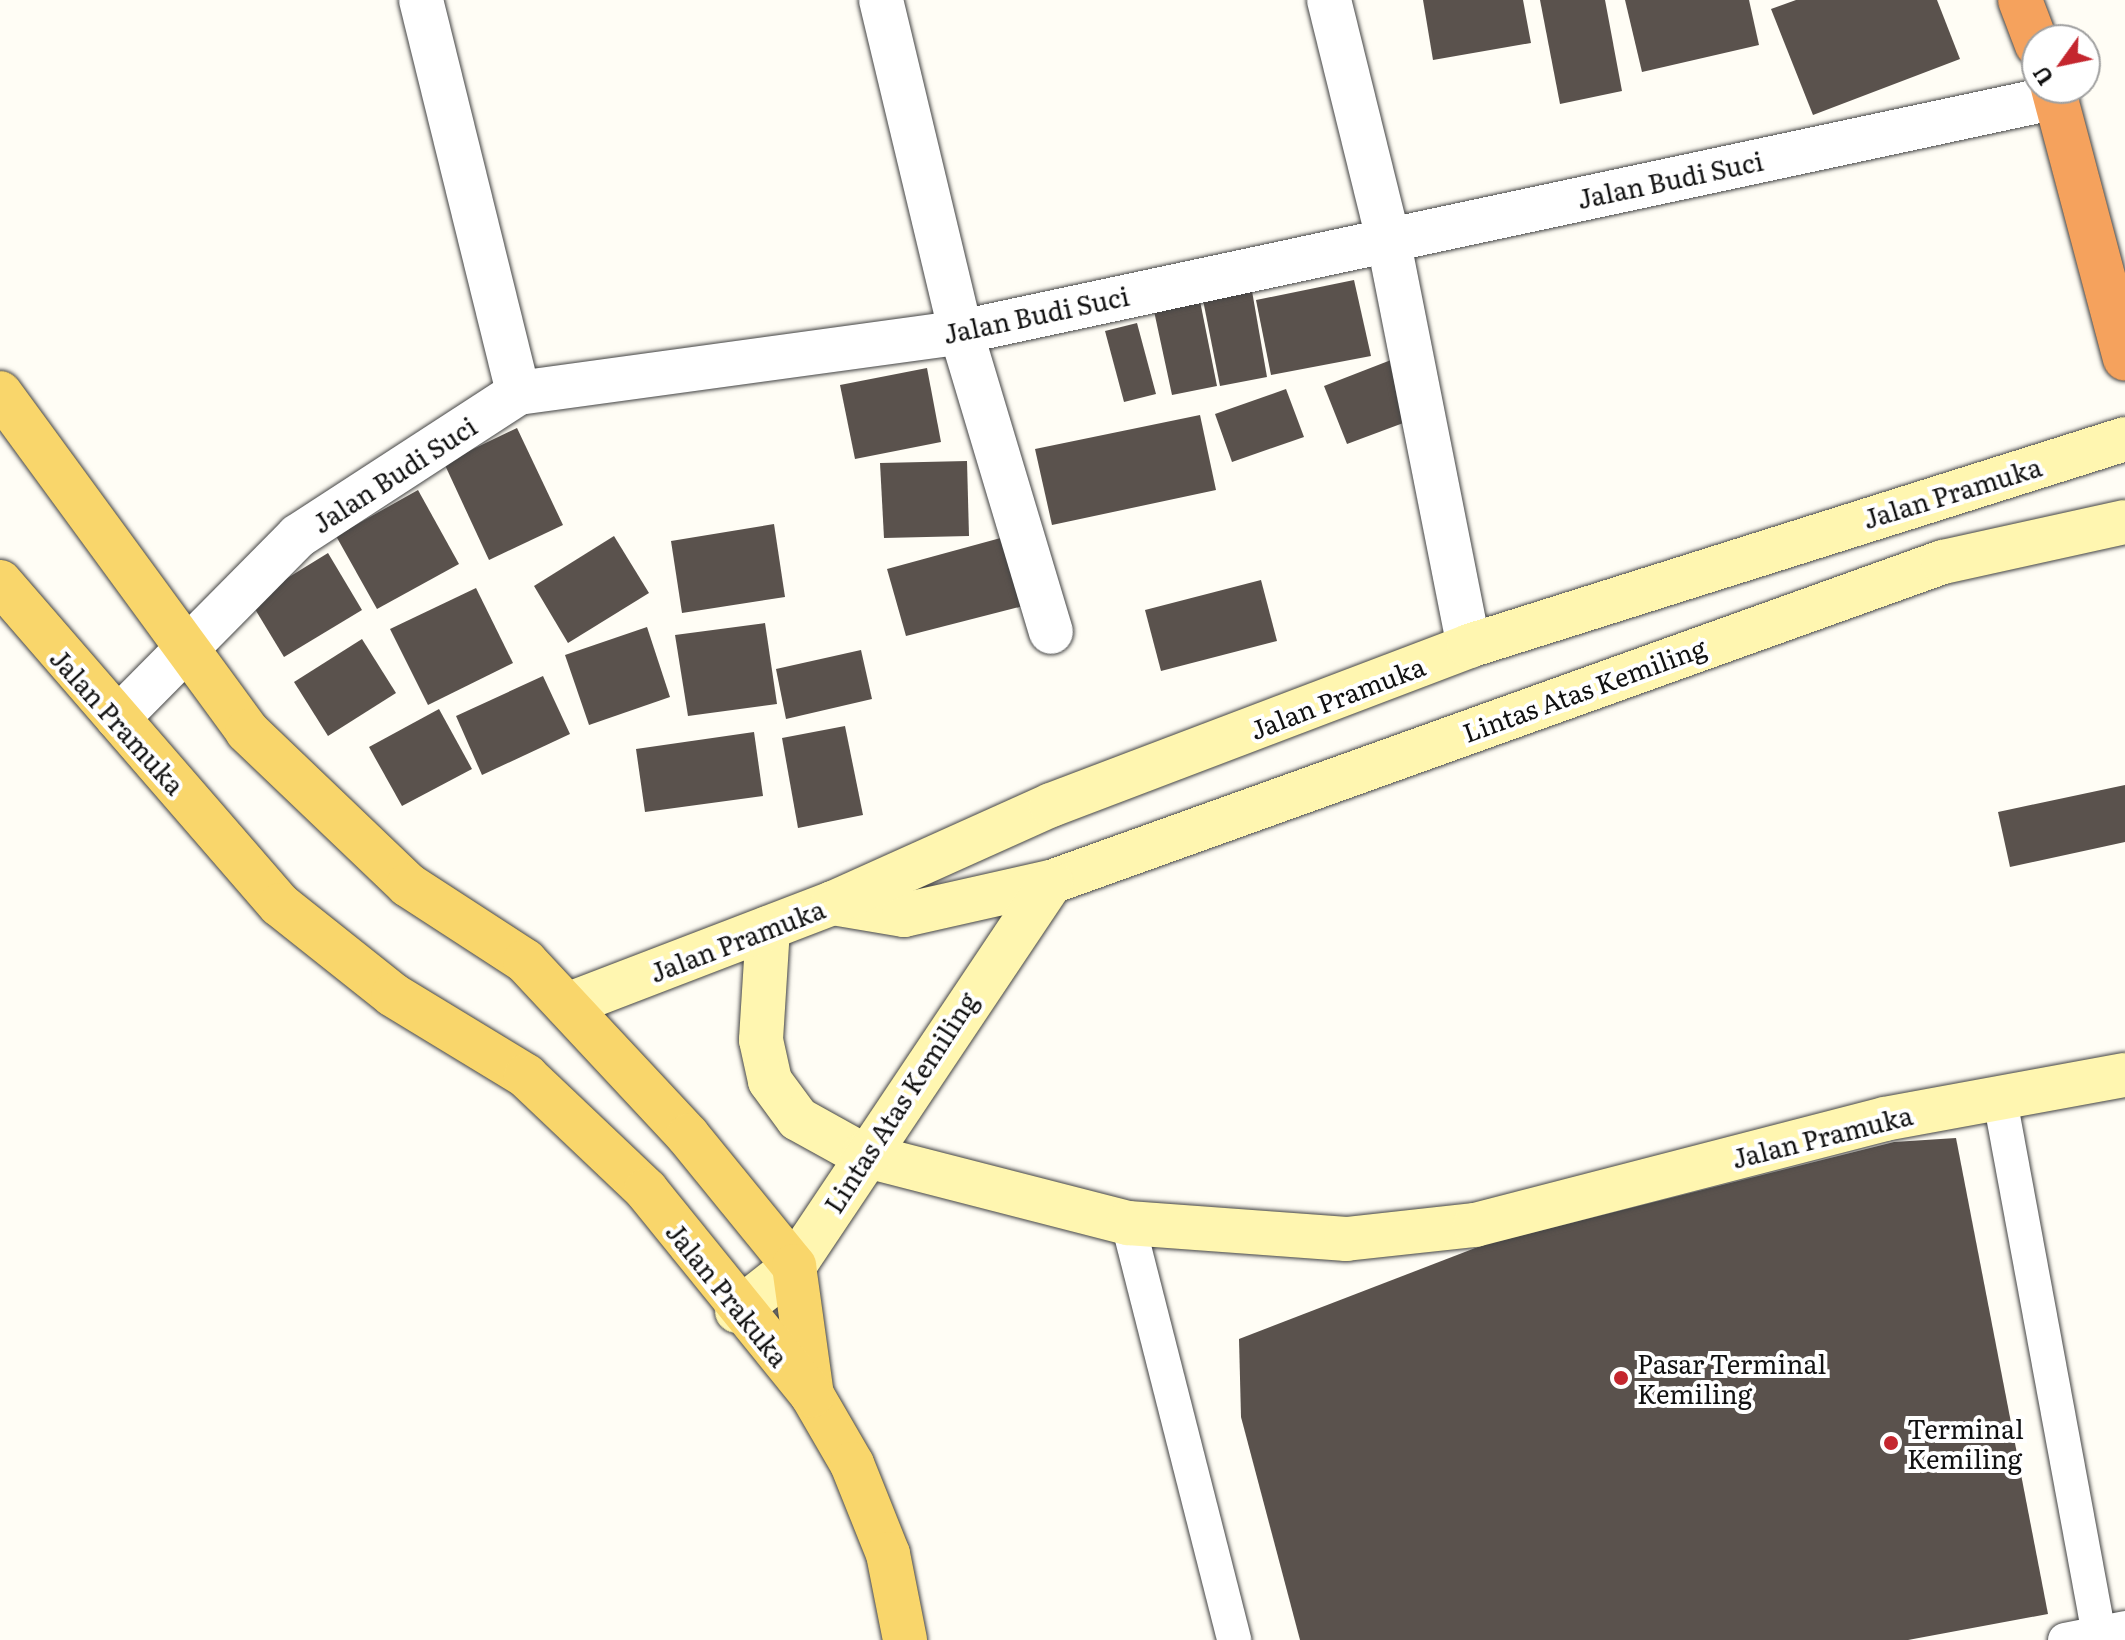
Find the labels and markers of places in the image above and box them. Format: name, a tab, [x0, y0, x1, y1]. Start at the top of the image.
place label: Pasar Terminal Kemiling	[1637, 1347, 1826, 1408]
marker: Pasar Terminal Kemiling	[1612, 1369, 1630, 1387]
place label: Terminal Kemiling	[1907, 1412, 2024, 1474]
marker: Terminal Kemiling	[1882, 1434, 1900, 1452]

